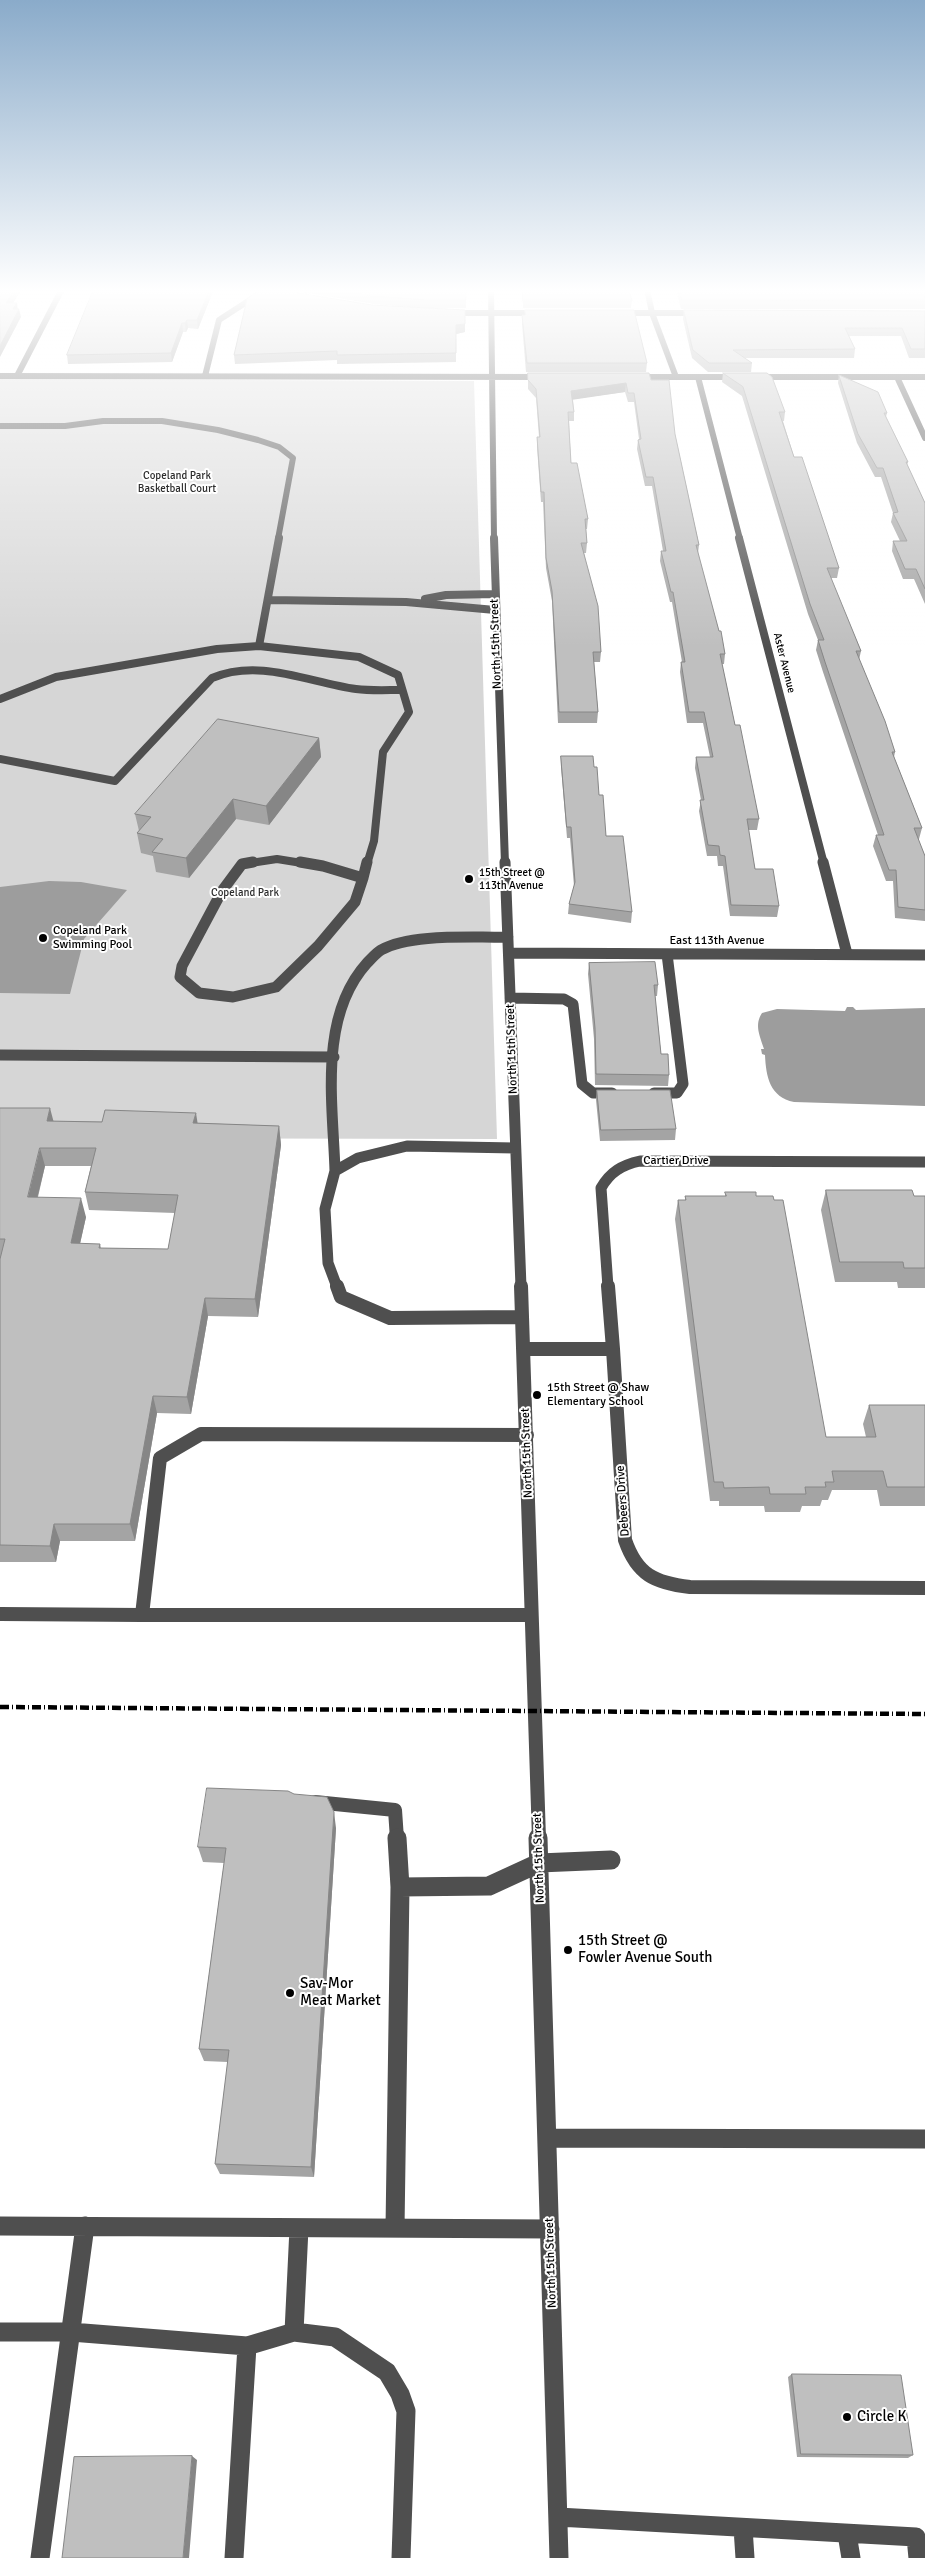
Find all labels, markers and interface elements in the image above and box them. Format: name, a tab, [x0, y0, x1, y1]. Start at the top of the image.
park label: Copeland Park Basketball Court	[138, 469, 216, 495]
street label: North 15th Street	[487, 599, 505, 689]
street label: Aster Avenue	[770, 631, 798, 695]
place label: 15th Street @ 113th Avenue	[479, 866, 545, 892]
marker: 15th Street @ 113th Avenue	[463, 873, 475, 885]
park label: Copeland Park	[211, 886, 279, 900]
place label: Copeland Park Swimming Pool	[53, 924, 132, 952]
marker: Copeland Park Swimming Pool	[37, 932, 49, 944]
street label: East 113th Avenue	[669, 934, 765, 948]
street label: North 15th Street	[503, 1004, 521, 1094]
street label: Cartier Drive	[643, 1154, 709, 1168]
place label: 15th Street @ Shaw Elementary School	[547, 1381, 649, 1409]
marker: 15th Street @ Shaw Elementary School	[531, 1389, 543, 1401]
street label: North 15th Street	[518, 1408, 536, 1498]
street label: Debeers Drive	[613, 1465, 633, 1537]
street label: North 15th Street	[530, 1813, 548, 1903]
place label: 15th Street @ Fowler Avenue South	[578, 1932, 712, 1967]
marker: 15th Street @ Fowler Avenue South	[562, 1944, 574, 1956]
place label: Sav-Mor Meat Market	[300, 1975, 381, 2010]
marker: Sav-Mor Meat Market	[284, 1987, 296, 1999]
street label: North 15th Street	[542, 2218, 560, 2308]
place label: Circle K	[857, 2408, 906, 2426]
marker: Circle K	[841, 2411, 853, 2423]

